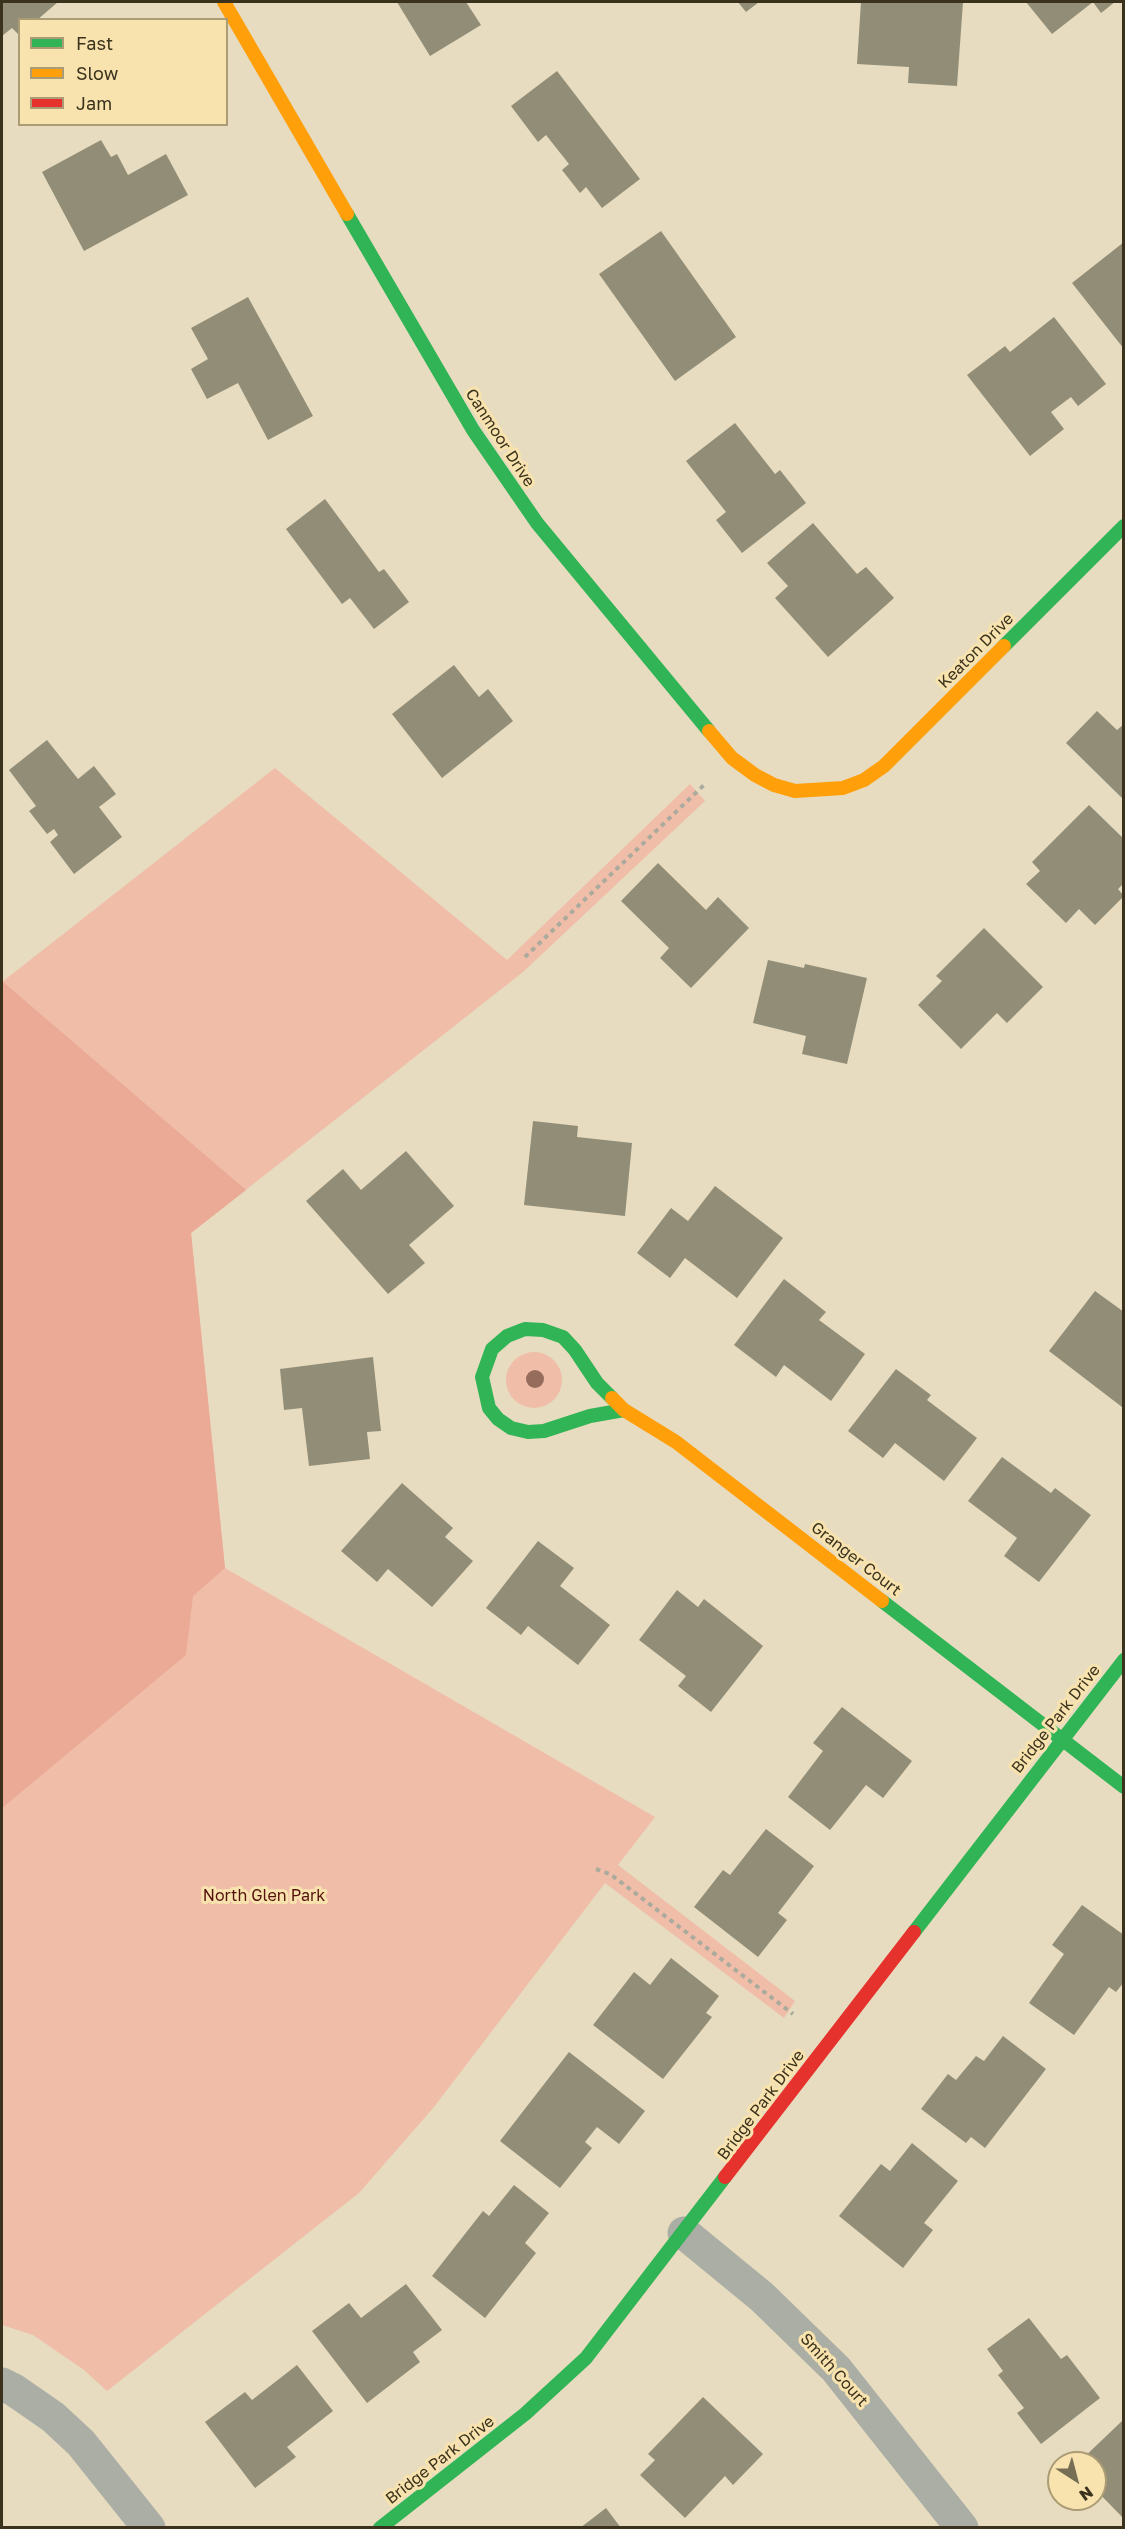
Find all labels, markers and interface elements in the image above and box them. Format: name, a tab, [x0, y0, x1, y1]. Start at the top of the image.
legend	[18, 18, 228, 126]
text: Fast	[76, 32, 113, 54]
text: Slow	[76, 62, 118, 84]
text: Jam	[76, 92, 112, 114]
street label: Canmoor Drive	[461, 385, 539, 491]
street label: Keaton Drive	[934, 609, 1018, 693]
street label: Granger Court	[807, 1518, 905, 1600]
street label: Bridge Park Drive	[1008, 1661, 1104, 1777]
park label: North Glen Park	[203, 1886, 325, 1906]
street label: Bridge Park Drive	[713, 2046, 809, 2164]
street label: Smith Court	[796, 2329, 872, 2411]
street label: Bridge Park Drive	[382, 2412, 498, 2508]
north arrow	[1047, 2451, 1107, 2511]
text: N	[1076, 2482, 1097, 2506]

